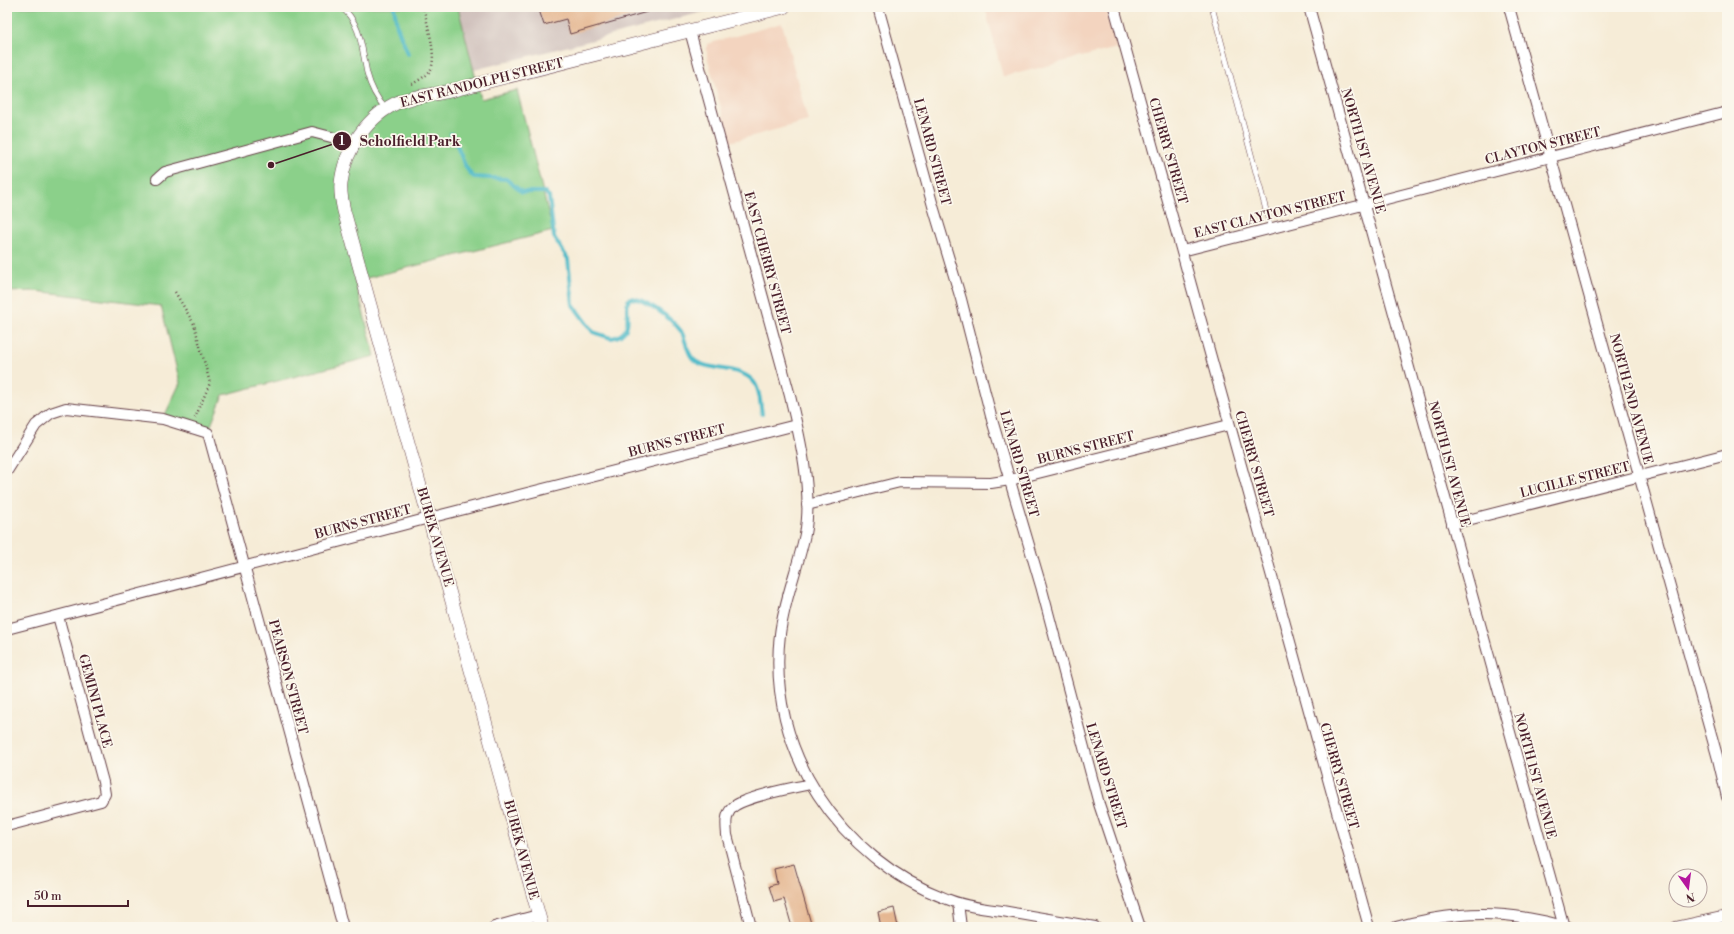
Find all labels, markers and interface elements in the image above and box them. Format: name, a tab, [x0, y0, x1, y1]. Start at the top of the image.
street label: EAST RANDOLPH STREET	[399, 55, 565, 111]
street label: NORTH 1ST AVENUE	[1337, 87, 1389, 215]
street label: CHERRY STREET	[1145, 96, 1191, 206]
street label: LENARD STREET	[910, 97, 954, 207]
street label: CLAYTON STREET	[1483, 124, 1603, 168]
callout: Scholfield Park	[332, 128, 469, 154]
text: Scholfield Park	[360, 133, 461, 151]
text: 1	[339, 134, 345, 149]
street label: EAST CLAYTON STREET	[1192, 188, 1348, 242]
street label: EAST CHERRY STREET	[740, 190, 794, 336]
street label: NORTH 2ND AVENUE	[1606, 332, 1656, 466]
street label: NORTH 1ST AVENUE	[1425, 399, 1473, 529]
street label: LENARD STREET	[996, 409, 1042, 519]
street label: CHERRY STREET	[1231, 409, 1277, 519]
street label: BURNS STREET	[626, 421, 727, 461]
street label: BURNS STREET	[1035, 428, 1136, 468]
street label: LUCILLE STREET	[1518, 459, 1632, 501]
street label: BUREK AVENUE	[413, 485, 457, 588]
street label: BURNS STREET	[312, 501, 413, 543]
street label: PEARSON STREET	[265, 618, 311, 736]
street label: GEMINI PLACE	[75, 652, 115, 750]
street label: NORTH 1ST AVENUE	[1511, 711, 1559, 841]
street label: LENARD STREET	[1082, 721, 1130, 831]
street label: CHERRY STREET	[1316, 721, 1362, 831]
street label: BUREK AVENUE	[500, 798, 542, 902]
north arrow	[1668, 868, 1708, 908]
scale bar	[28, 882, 128, 908]
text: 50 m	[34, 889, 62, 904]
text: N	[1684, 889, 1696, 905]

